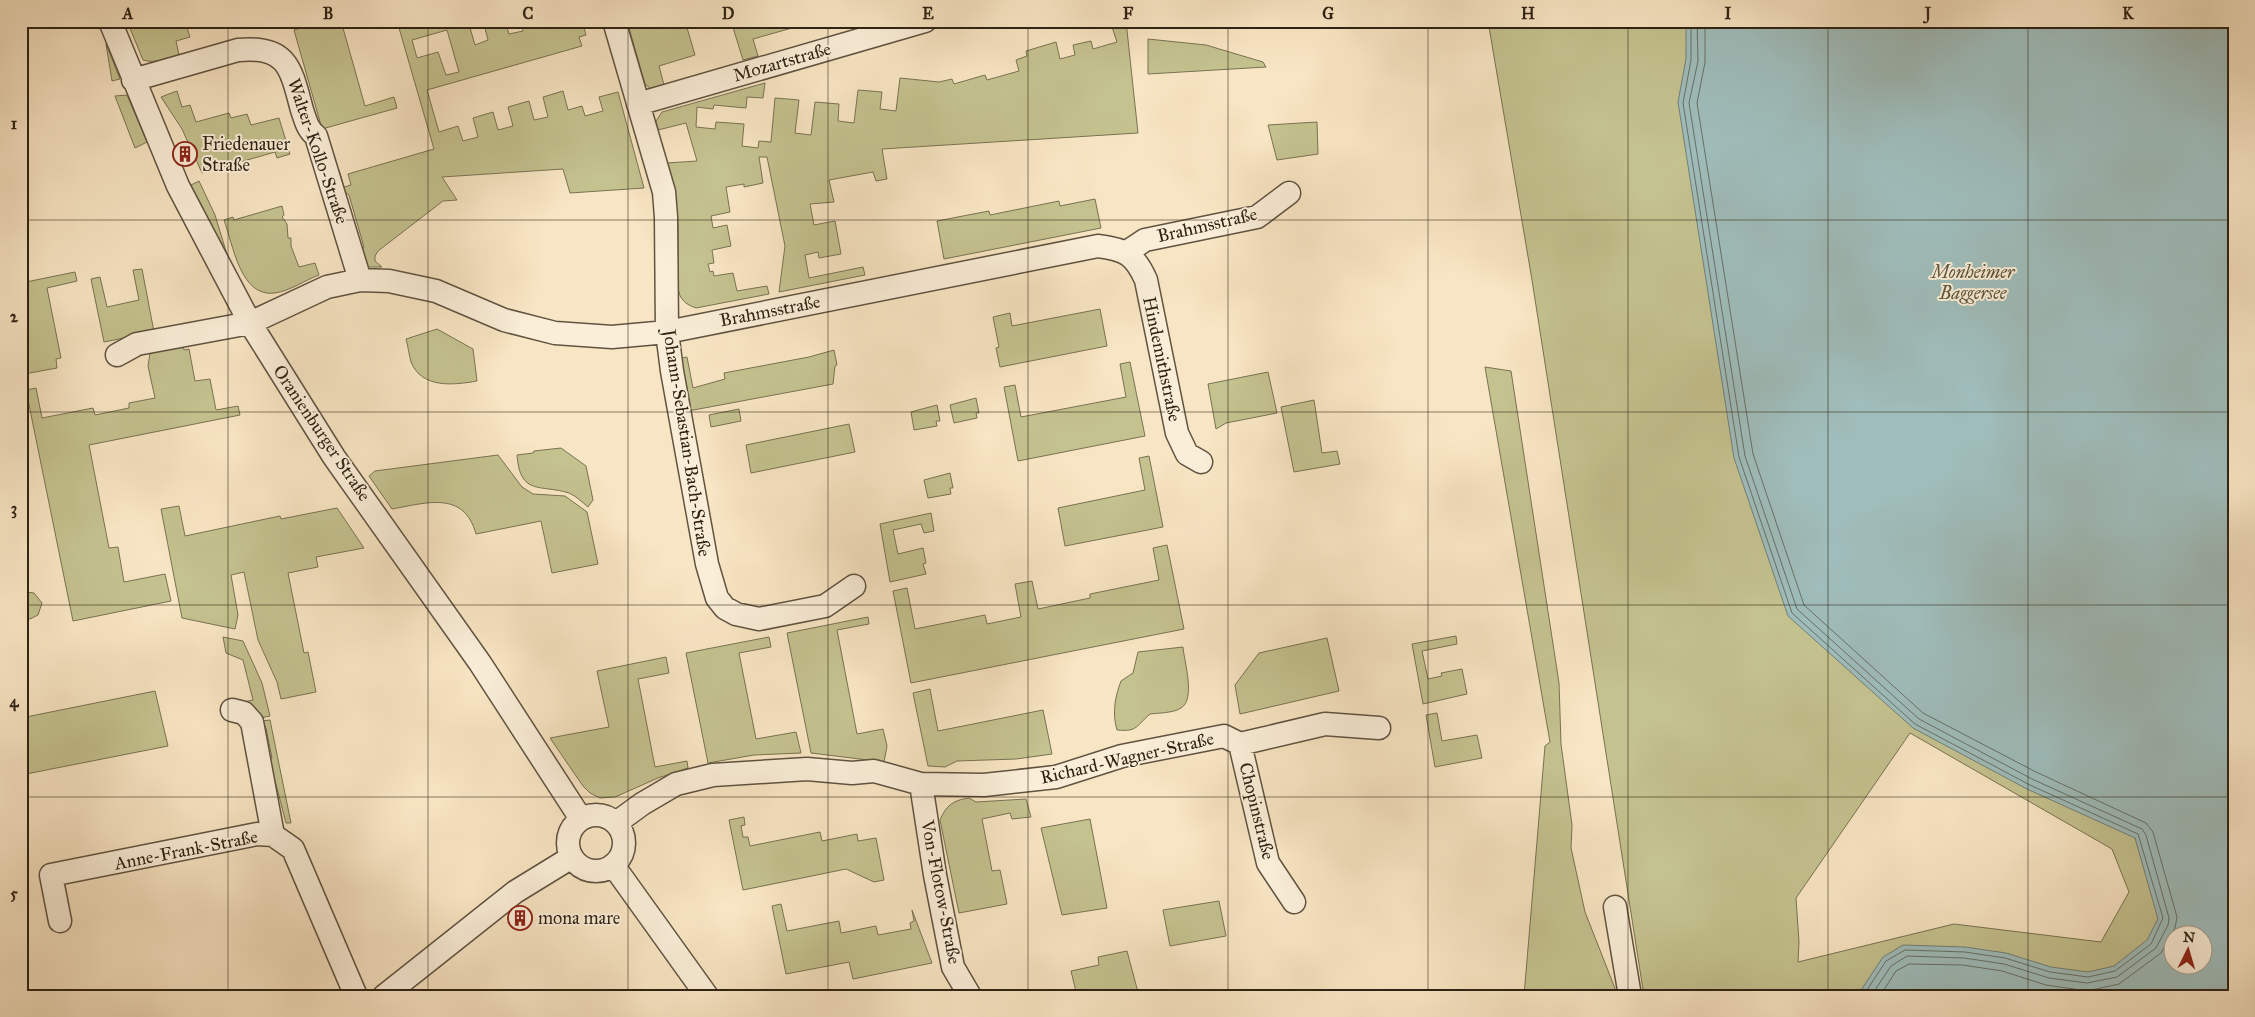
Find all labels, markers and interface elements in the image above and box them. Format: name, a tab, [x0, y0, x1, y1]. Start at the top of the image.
text: A	[122, 4, 134, 23]
text: B	[323, 4, 333, 23]
text: C	[523, 4, 534, 23]
text: D	[722, 4, 735, 23]
text: E	[922, 4, 934, 23]
text: F	[1123, 4, 1134, 23]
text: G	[1322, 4, 1334, 23]
text: H	[1521, 4, 1535, 23]
text: I	[1725, 4, 1732, 23]
text: J	[1923, 4, 1932, 24]
text: K	[2122, 4, 2134, 23]
street label: Mozartstraße	[731, 38, 833, 86]
street label: Walter-Kollo-Straße	[283, 75, 353, 227]
text: 1	[11, 114, 18, 133]
place label: Friedenauer Straße	[202, 133, 290, 176]
building icon: Friedenauer Straße	[172, 141, 198, 167]
street label: Brahmsstraße	[1155, 203, 1259, 247]
park label: Monheimer Baggersee	[1930, 261, 2016, 304]
street label: Brahmsstraße	[718, 290, 822, 332]
street label: Hindemithstraße	[1138, 294, 1186, 424]
text: 2	[10, 307, 19, 326]
street label: Johann-Sebastian-Bach-Straße	[657, 326, 716, 558]
street label: Oranienburger Straße	[268, 361, 376, 506]
text: 3	[11, 499, 17, 519]
text: 4	[10, 692, 20, 712]
street label: Richard-Wagner-Straße	[1038, 727, 1216, 790]
street label: Chopinstraße	[1234, 760, 1280, 862]
street label: Von-Flotow-Straße	[916, 817, 966, 966]
street label: Anne-Frank-Straße	[111, 825, 260, 875]
text: 5	[10, 884, 18, 903]
building icon: mona mare	[507, 905, 533, 931]
place label: mona mare	[538, 907, 620, 929]
north arrow	[2162, 924, 2212, 974]
text: N	[2182, 929, 2196, 947]

